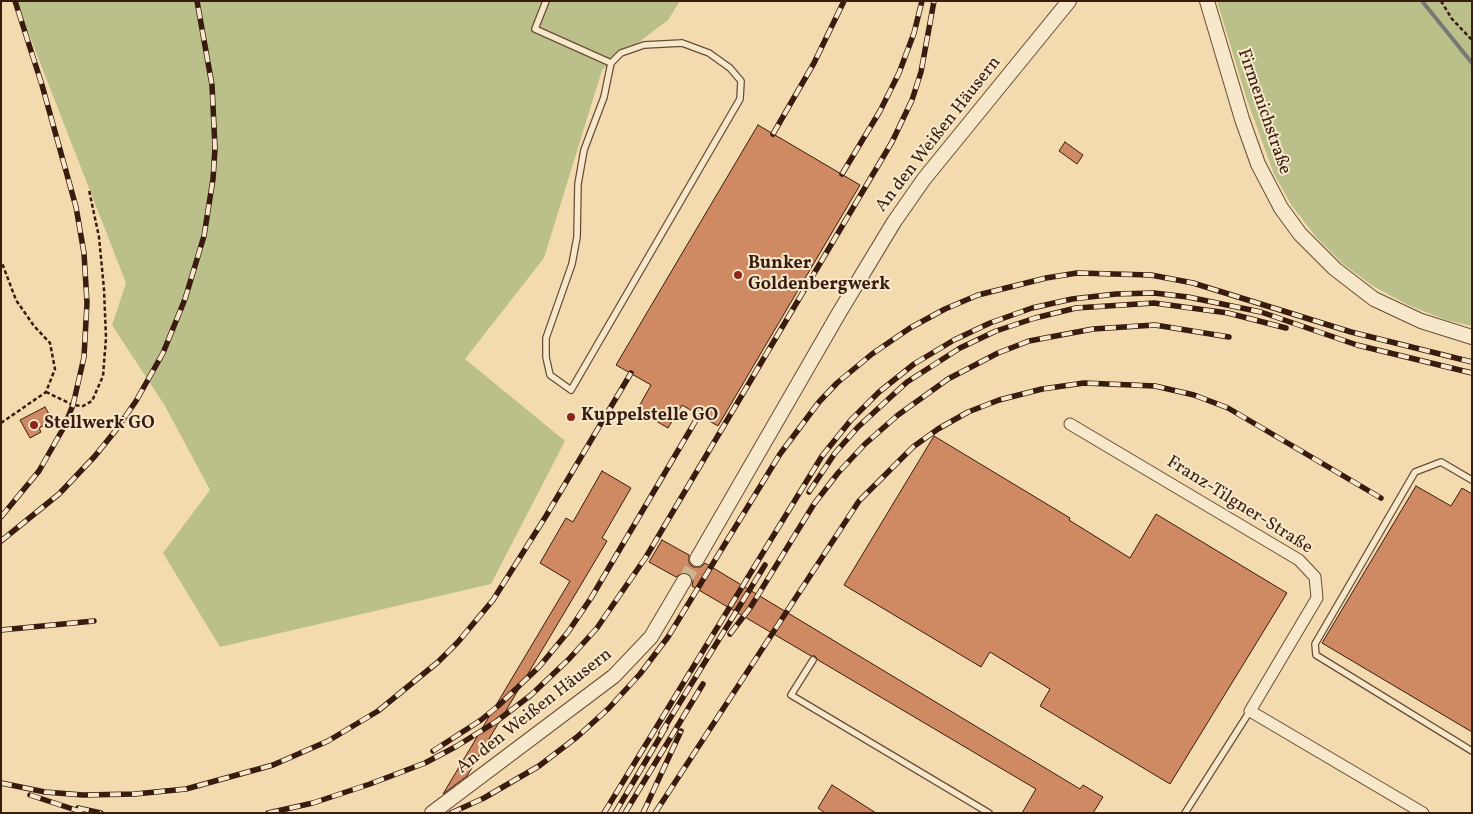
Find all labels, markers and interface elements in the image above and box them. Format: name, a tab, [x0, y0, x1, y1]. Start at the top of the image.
street label: Firmenichstraße	[1231, 46, 1295, 178]
street label: An den Weißen Häusern	[872, 53, 1006, 217]
place label: Bunker Goldenbergwerk	[748, 254, 890, 296]
marker: Bunker Goldenbergwerk	[732, 269, 744, 281]
place label: Kuppelstelle GO	[581, 406, 718, 428]
marker: Kuppelstelle GO	[565, 411, 577, 423]
place label: Stellwerk GO	[44, 414, 155, 436]
marker: Stellwerk GO	[28, 419, 40, 431]
street label: Franz-Tilgner-Straße	[1162, 452, 1316, 560]
street label: An den Weißen Häusern	[453, 645, 617, 779]

